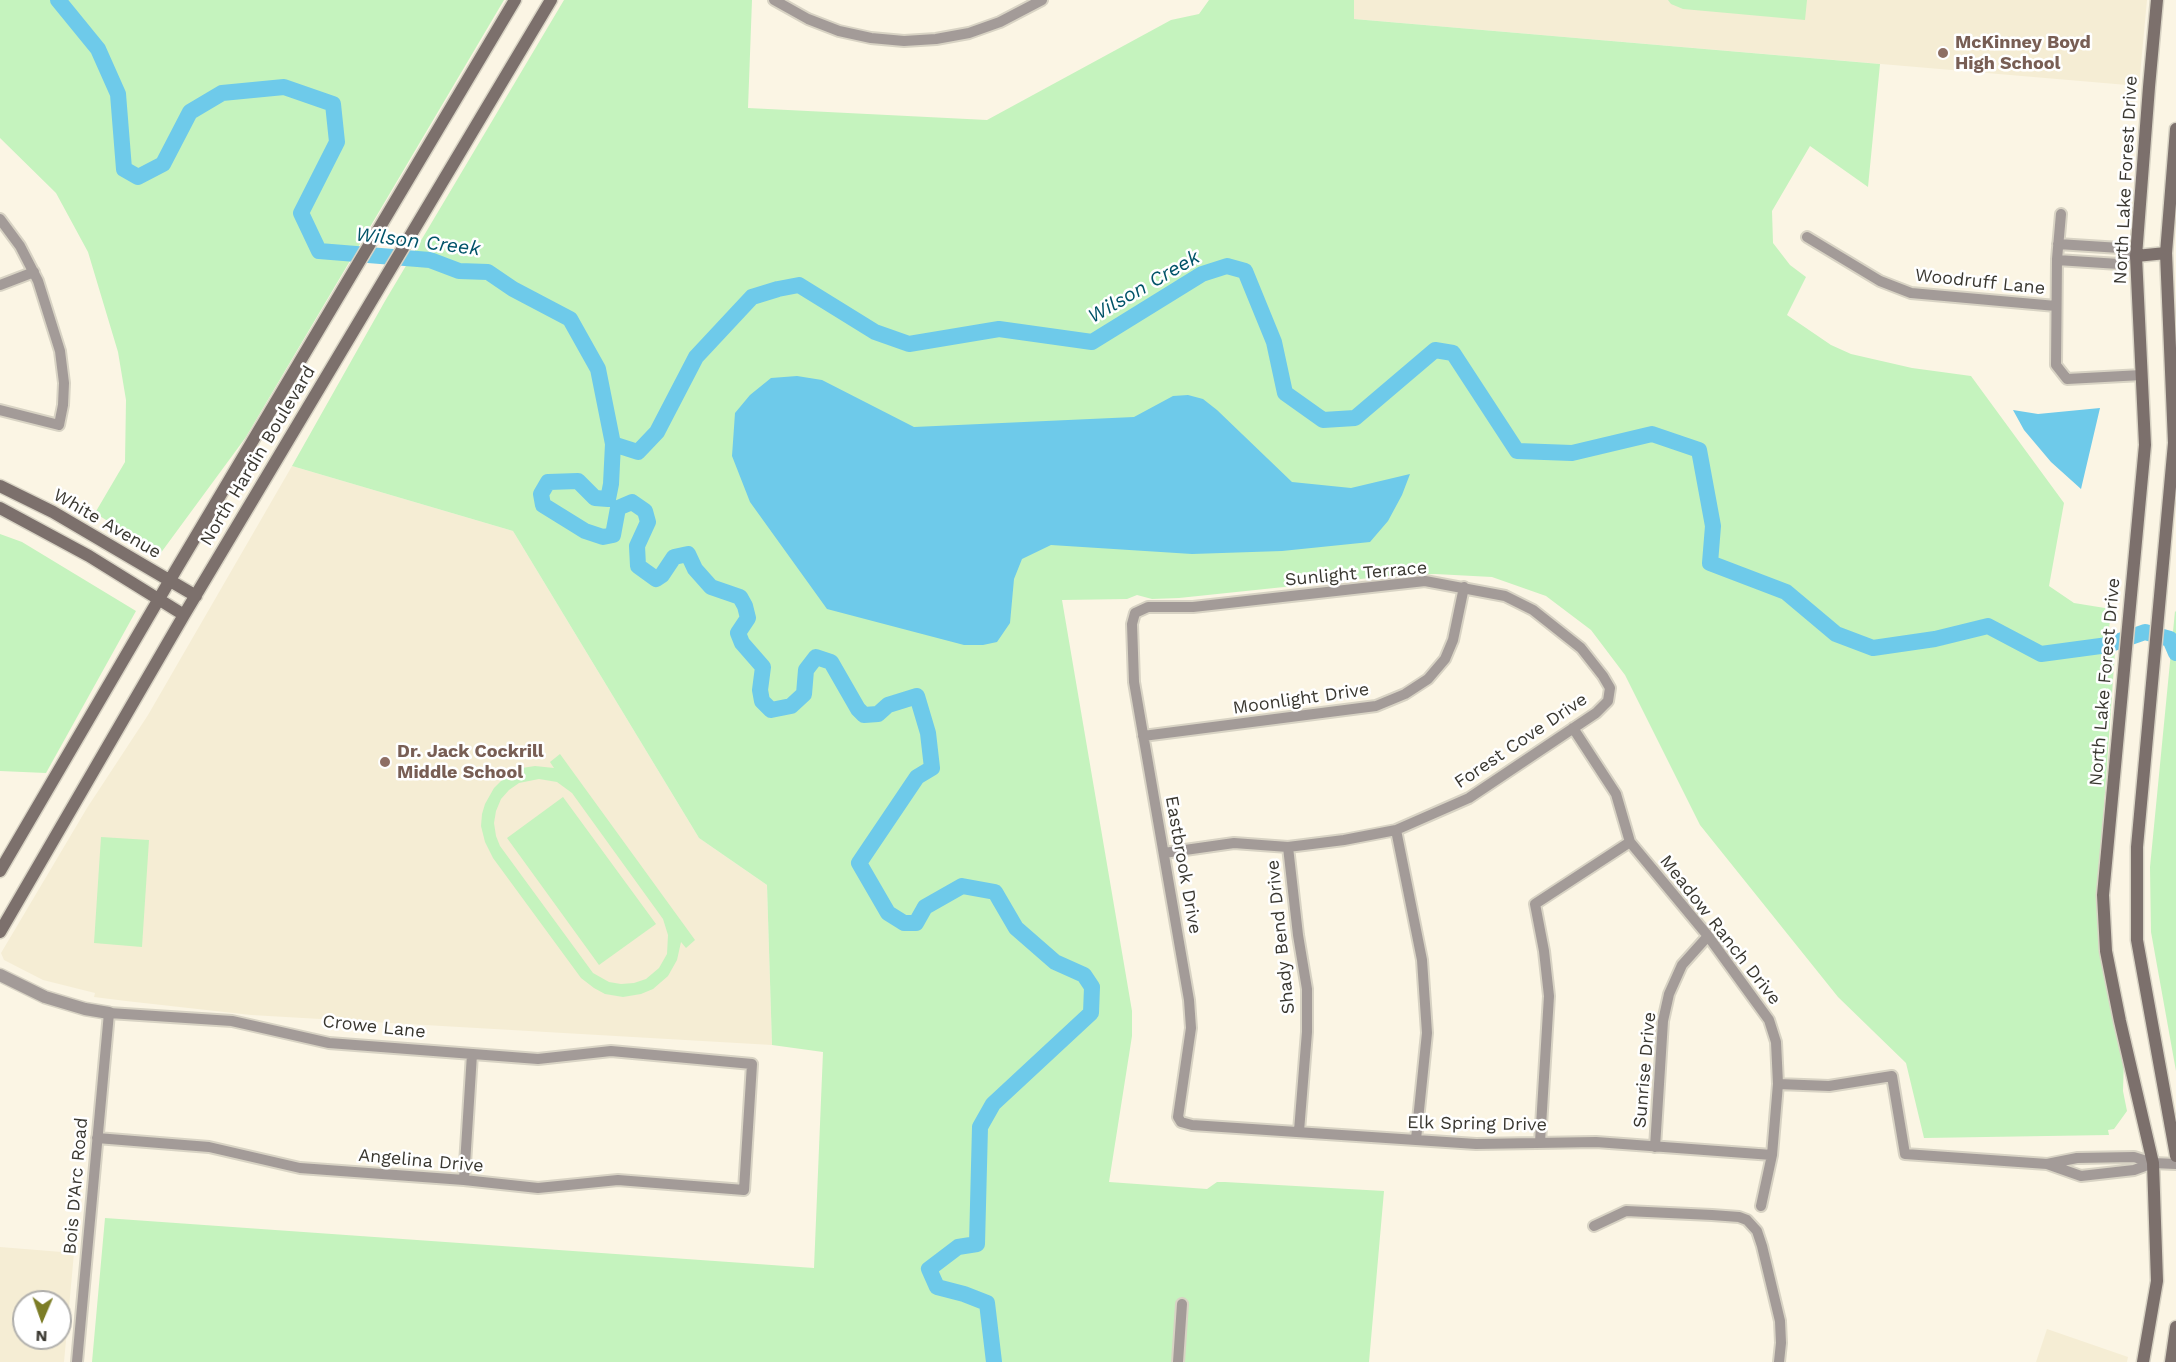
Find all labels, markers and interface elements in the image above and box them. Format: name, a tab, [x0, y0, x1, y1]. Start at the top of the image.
place label: McKinney Boyd High School	[1955, 32, 2091, 74]
marker: McKinney Boyd High School	[1936, 46, 1950, 60]
street label: North Lake Forest Drive	[2110, 75, 2142, 285]
water label: Wilson Creek	[354, 222, 482, 262]
water label: Wilson Creek	[1084, 245, 1204, 329]
street label: Woodruff Lane	[1914, 264, 2046, 300]
street label: North Hardin Boulevard	[196, 362, 320, 550]
street label: White Avenue	[49, 484, 165, 564]
street label: Sunlight Terrace	[1284, 557, 1428, 591]
street label: North Lake Forest Drive	[2085, 577, 2125, 787]
street label: Moonlight Drive	[1232, 679, 1370, 719]
street label: Forest Cove Drive	[1451, 689, 1591, 793]
place label: Dr. Jack Cockrill Middle School	[397, 741, 544, 783]
marker: Dr. Jack Cockrill Middle School	[378, 755, 392, 769]
street label: Eastbrook Drive	[1160, 794, 1206, 936]
street label: Meadow Ranch Drive	[1655, 851, 1785, 1009]
street label: Shady Bend Drive	[1262, 859, 1300, 1015]
street label: Crowe Lane	[321, 1011, 427, 1043]
street label: Sunrise Drive	[1629, 1011, 1661, 1129]
street label: Elk Spring Drive	[1407, 1112, 1547, 1136]
street label: Bois D'Arc Road	[59, 1117, 93, 1255]
street label: Angelina Drive	[358, 1145, 484, 1177]
north arrow	[12, 1290, 72, 1350]
text: N	[35, 1327, 48, 1346]

